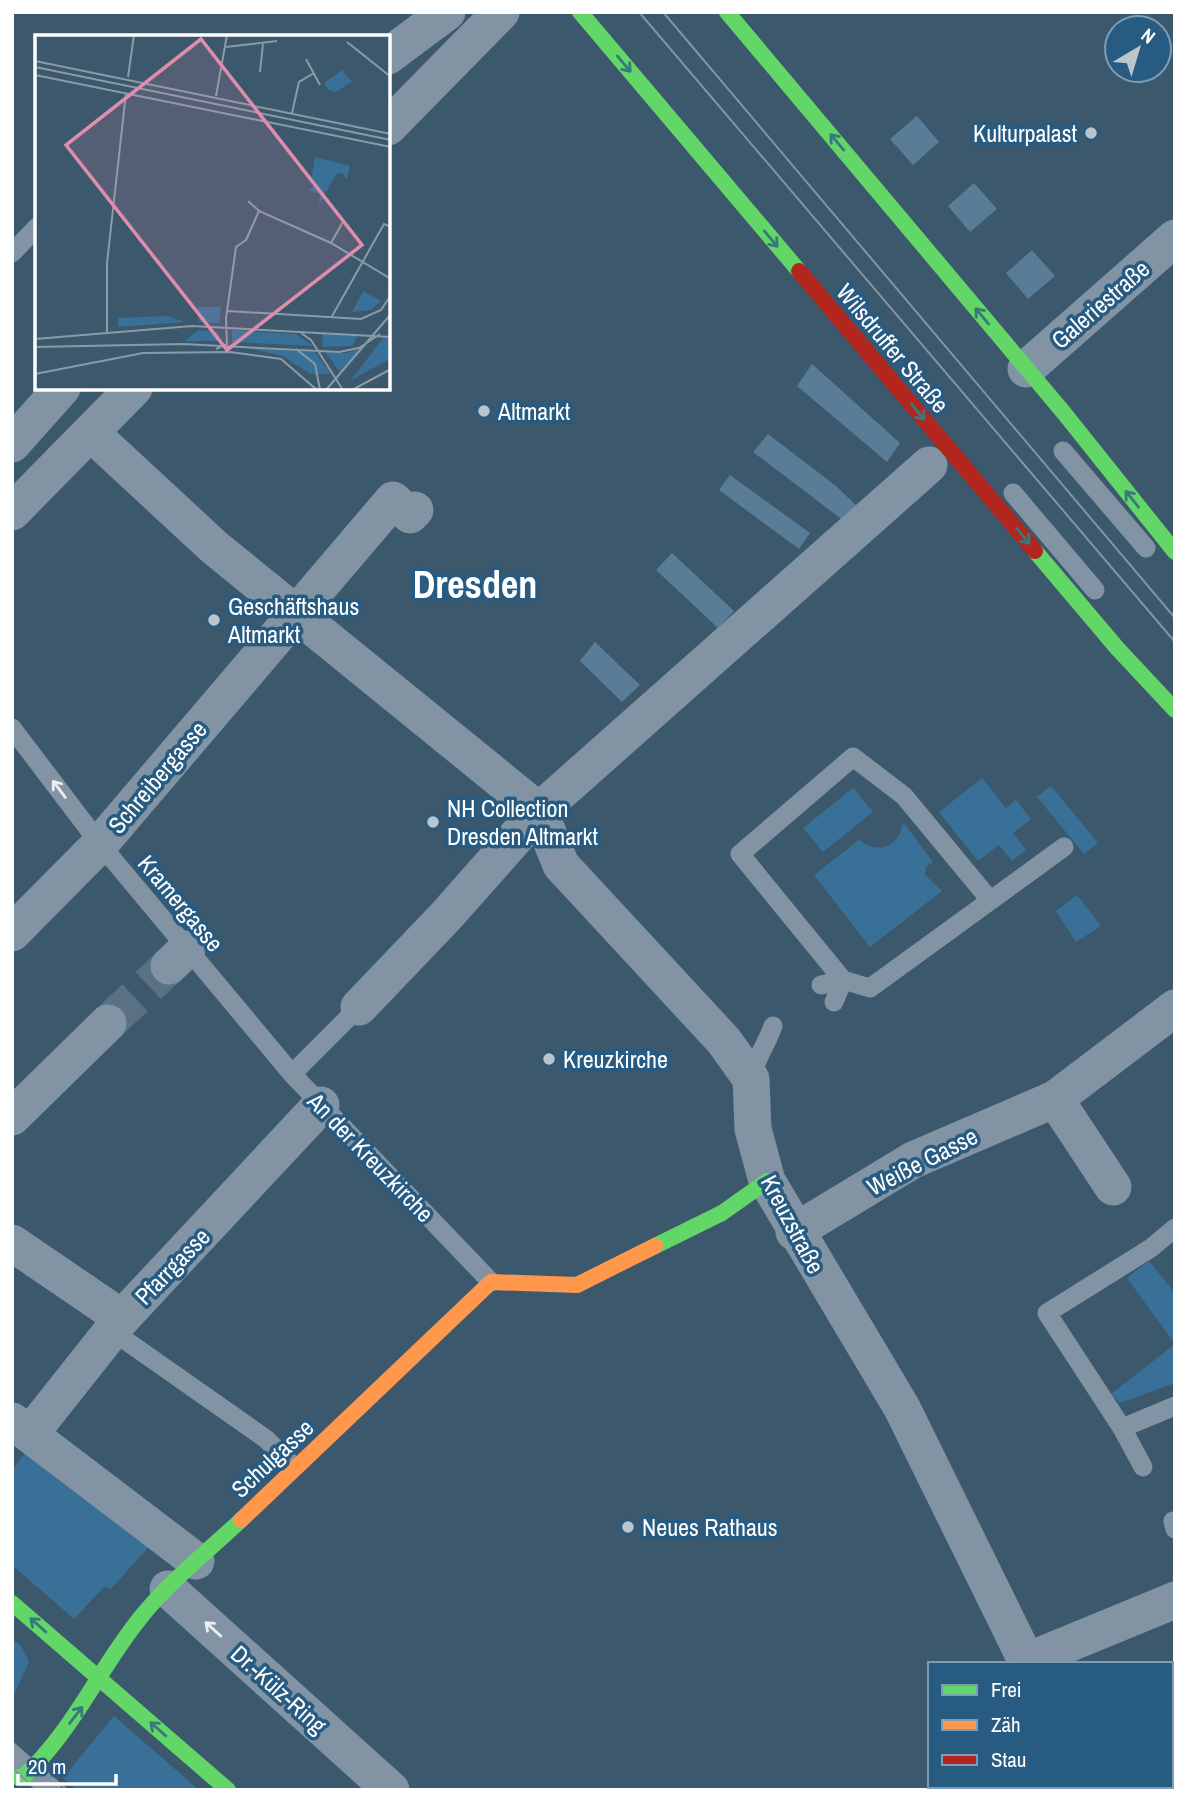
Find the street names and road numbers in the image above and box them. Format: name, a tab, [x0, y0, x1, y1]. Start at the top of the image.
street label: Galeriestraße	[1044, 252, 1156, 356]
street label: Wilsdruffer Straße	[830, 277, 956, 419]
street label: Schreibergasse	[100, 714, 214, 840]
street label: Kramergasse	[131, 848, 231, 958]
street label: An der Kreuzkirche	[300, 1085, 441, 1229]
street label: Weiße Gasse	[861, 1120, 983, 1202]
street label: Kreuzstraße	[754, 1169, 832, 1279]
street label: Pfarrgasse	[127, 1221, 217, 1311]
street label: Schulgasse	[224, 1412, 320, 1504]
street label: Dr.-Külz-Ring	[224, 1638, 334, 1740]

